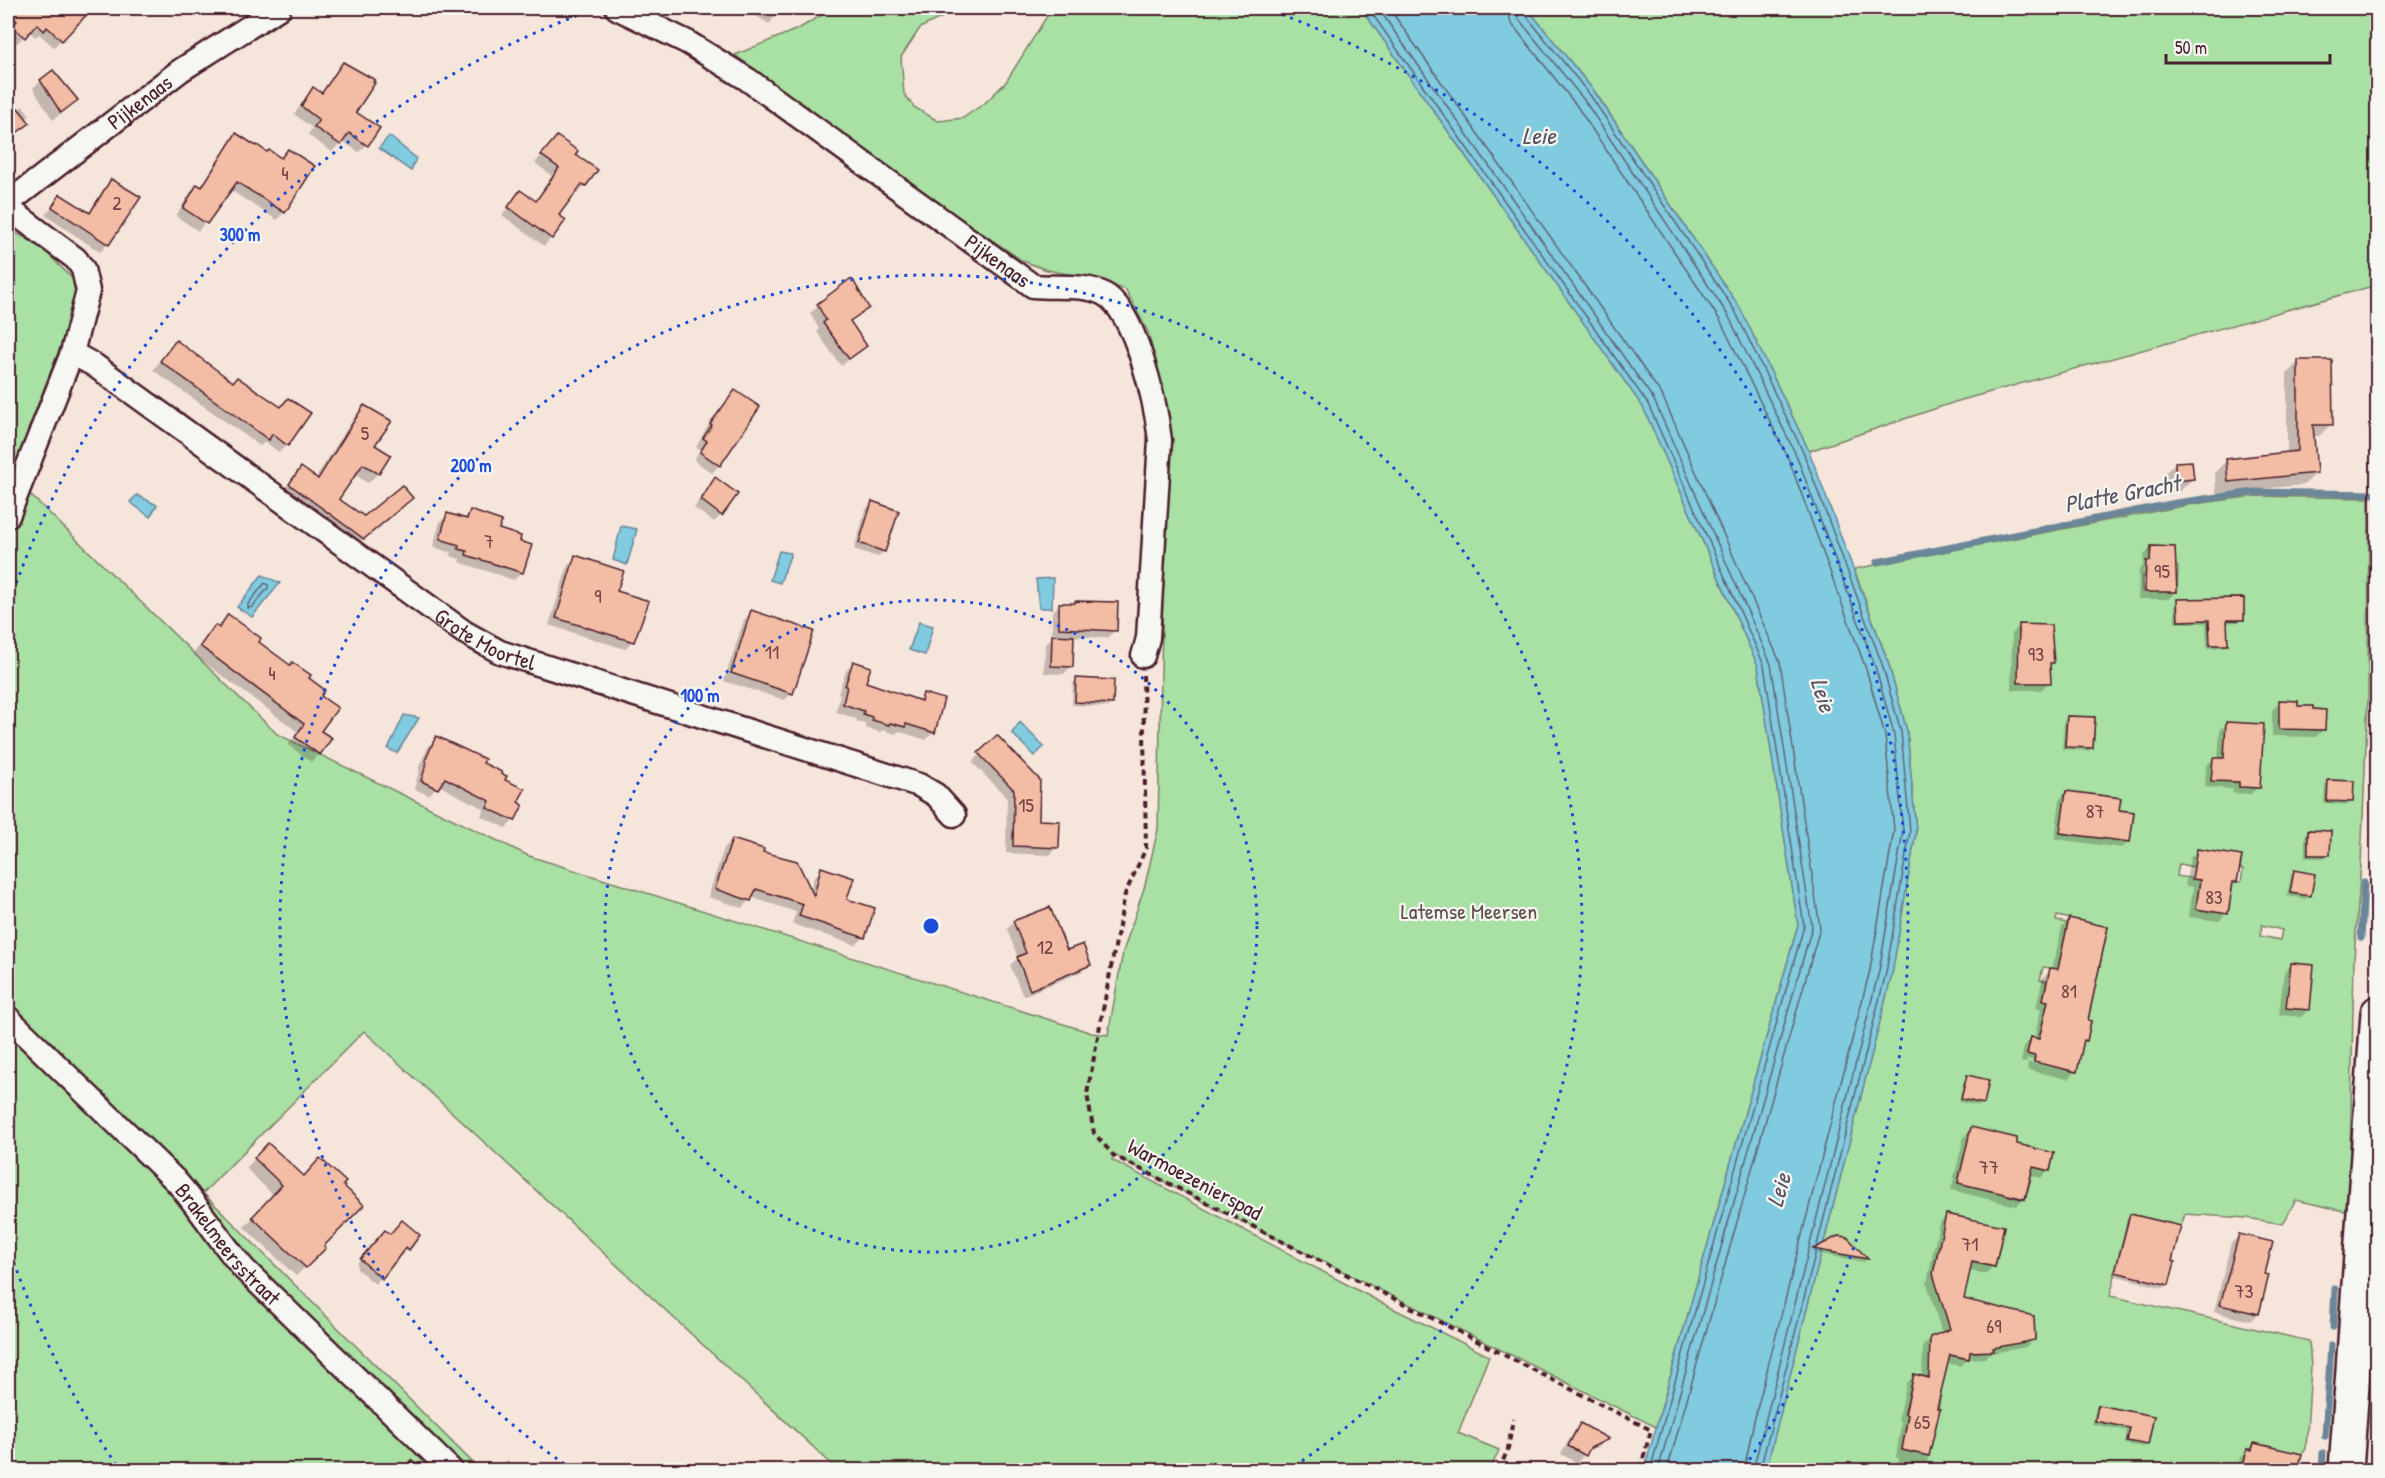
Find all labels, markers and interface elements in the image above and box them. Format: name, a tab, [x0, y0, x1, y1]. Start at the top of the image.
scale bar	[2166, 27, 2330, 65]
text: 50 m	[2175, 35, 2207, 60]
street label: Pijkenaas	[101, 67, 178, 136]
water label: Leie	[1522, 119, 1557, 151]
house number: 4	[281, 159, 289, 186]
house number: 2	[112, 189, 122, 216]
text: 300 m	[220, 222, 260, 247]
street label: Pijkenaas	[959, 227, 1037, 295]
house number: 5	[361, 419, 370, 446]
text: 200 m	[451, 453, 491, 478]
water label: Platte Gracht	[2061, 465, 2186, 520]
house number: 7	[484, 527, 494, 554]
house number: 95	[2154, 557, 2170, 584]
house number: 9	[594, 582, 602, 609]
street label: Grote Moortel	[429, 601, 540, 678]
house number: 11	[765, 638, 779, 665]
house number: 93	[2028, 640, 2044, 667]
house number: 4	[268, 659, 276, 686]
water label: Leie	[1804, 674, 1845, 717]
text: 100 m	[680, 683, 720, 708]
house number: 15	[1018, 791, 1034, 818]
house number: 87	[2086, 797, 2104, 824]
house number: 83	[2205, 883, 2223, 910]
park label: Latemse Meersen	[1401, 896, 1537, 926]
centre of rings	[921, 916, 941, 936]
house number: 12	[1037, 933, 1054, 960]
house number: 81	[2061, 977, 2077, 1004]
street label: Warmoezenierspad	[1122, 1131, 1268, 1227]
house number: 77	[1979, 1153, 1999, 1180]
water label: Leie	[1758, 1168, 1798, 1210]
street label: Brakelmeersstraat	[169, 1176, 288, 1312]
house number: 71	[1961, 1230, 1979, 1257]
house number: 73	[2235, 1277, 2253, 1304]
house number: 69	[1986, 1312, 2002, 1339]
house number: 65	[1914, 1408, 1931, 1435]

